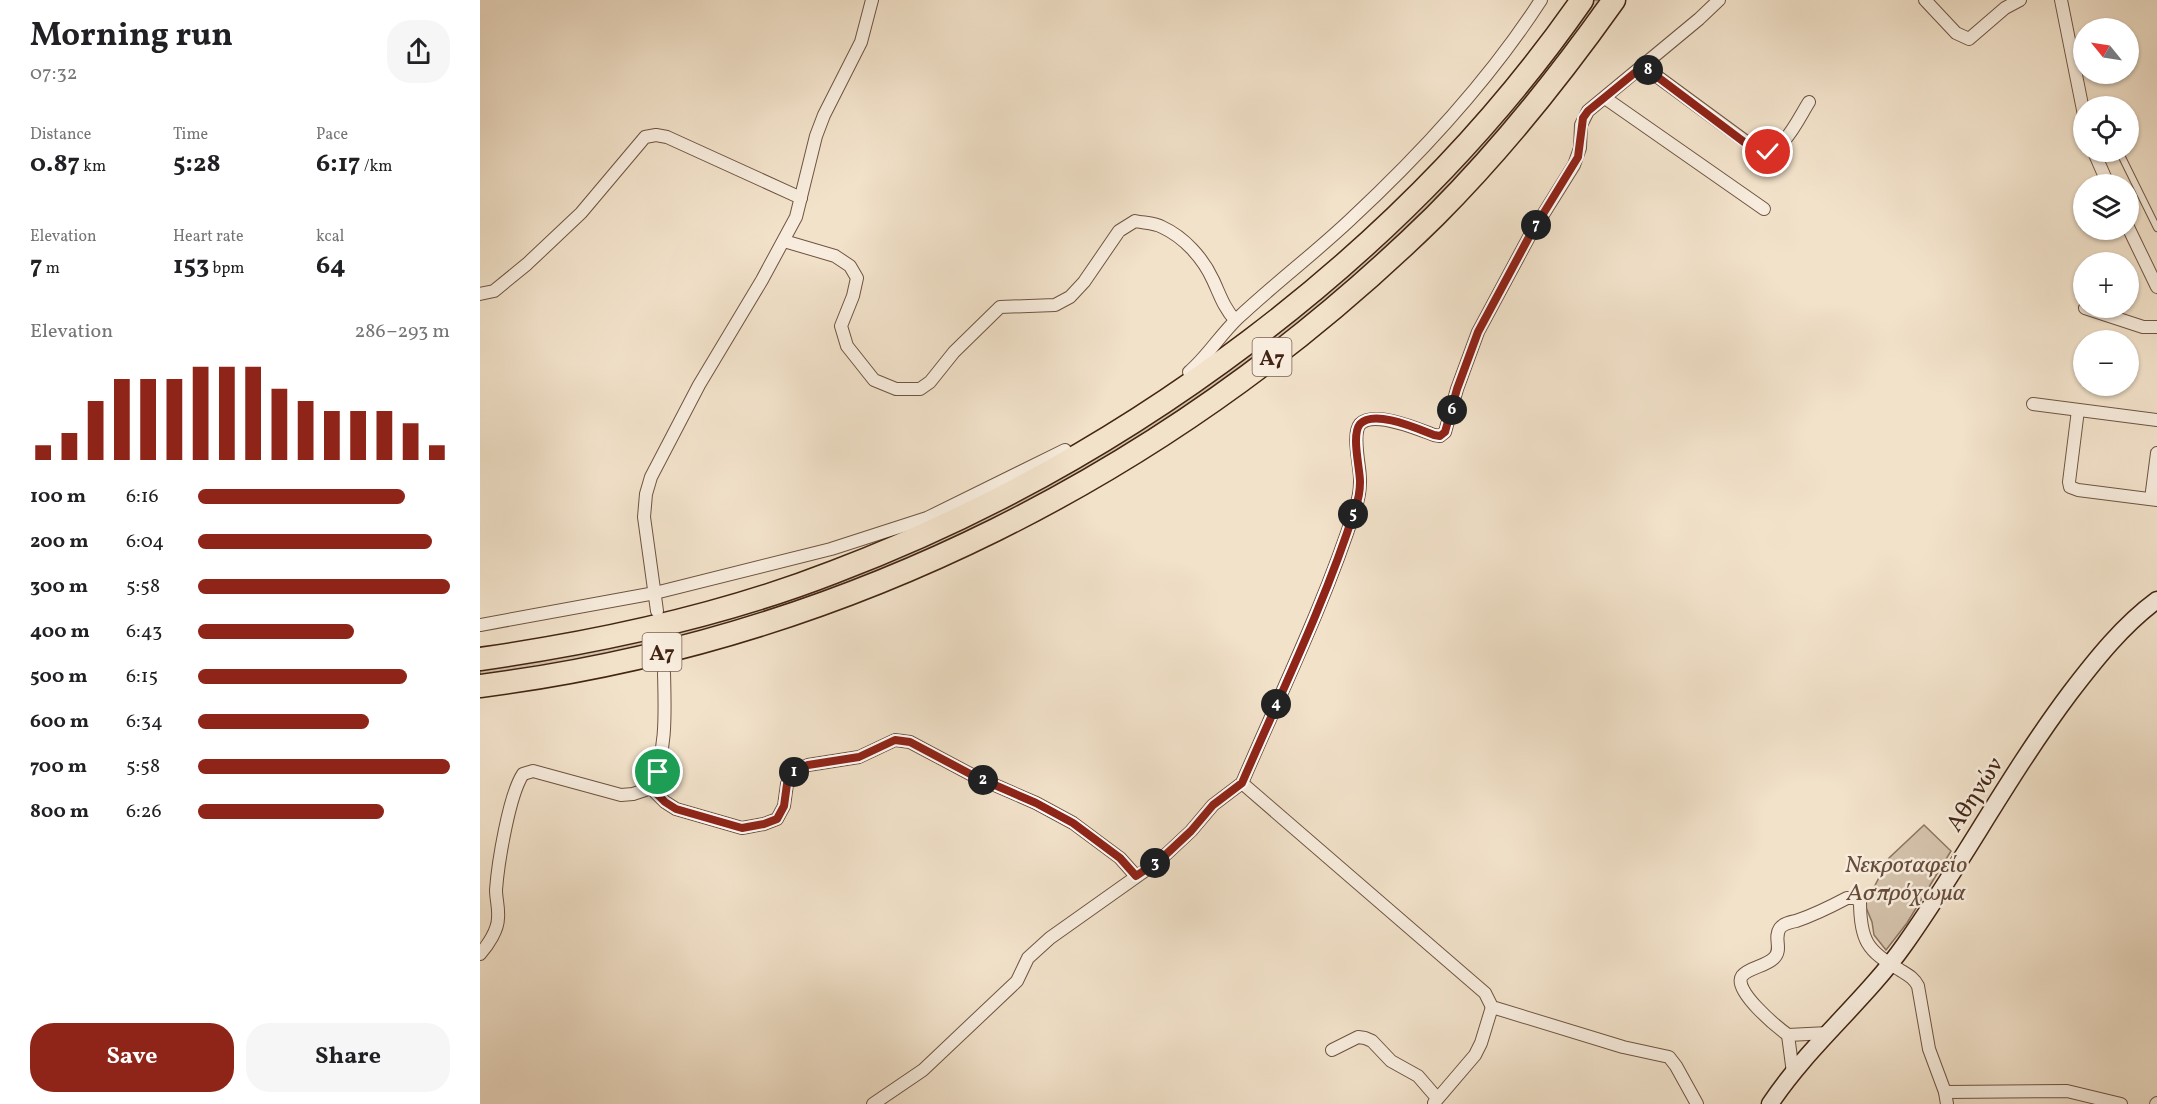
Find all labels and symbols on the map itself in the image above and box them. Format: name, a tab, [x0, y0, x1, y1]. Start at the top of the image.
north arrow	[2073, 18, 2139, 84]
pin: 8	[1633, 55, 1663, 85]
pin	[1742, 126, 1793, 177]
pin: 7	[1521, 210, 1551, 240]
road number: Α7	[1252, 338, 1292, 376]
pin: 6	[1437, 395, 1467, 425]
pin: 5	[1338, 499, 1368, 529]
road number: Α7	[642, 633, 681, 671]
pin: 4	[1261, 689, 1291, 719]
pin	[632, 746, 683, 797]
street label: Αθηνών	[1939, 751, 2013, 839]
pin: 1	[779, 757, 809, 787]
pin: 2	[968, 765, 998, 795]
pin: 3	[1140, 848, 1170, 878]
park label: Νεκροταφείο Ασπρόχωμα	[1845, 849, 1967, 911]

